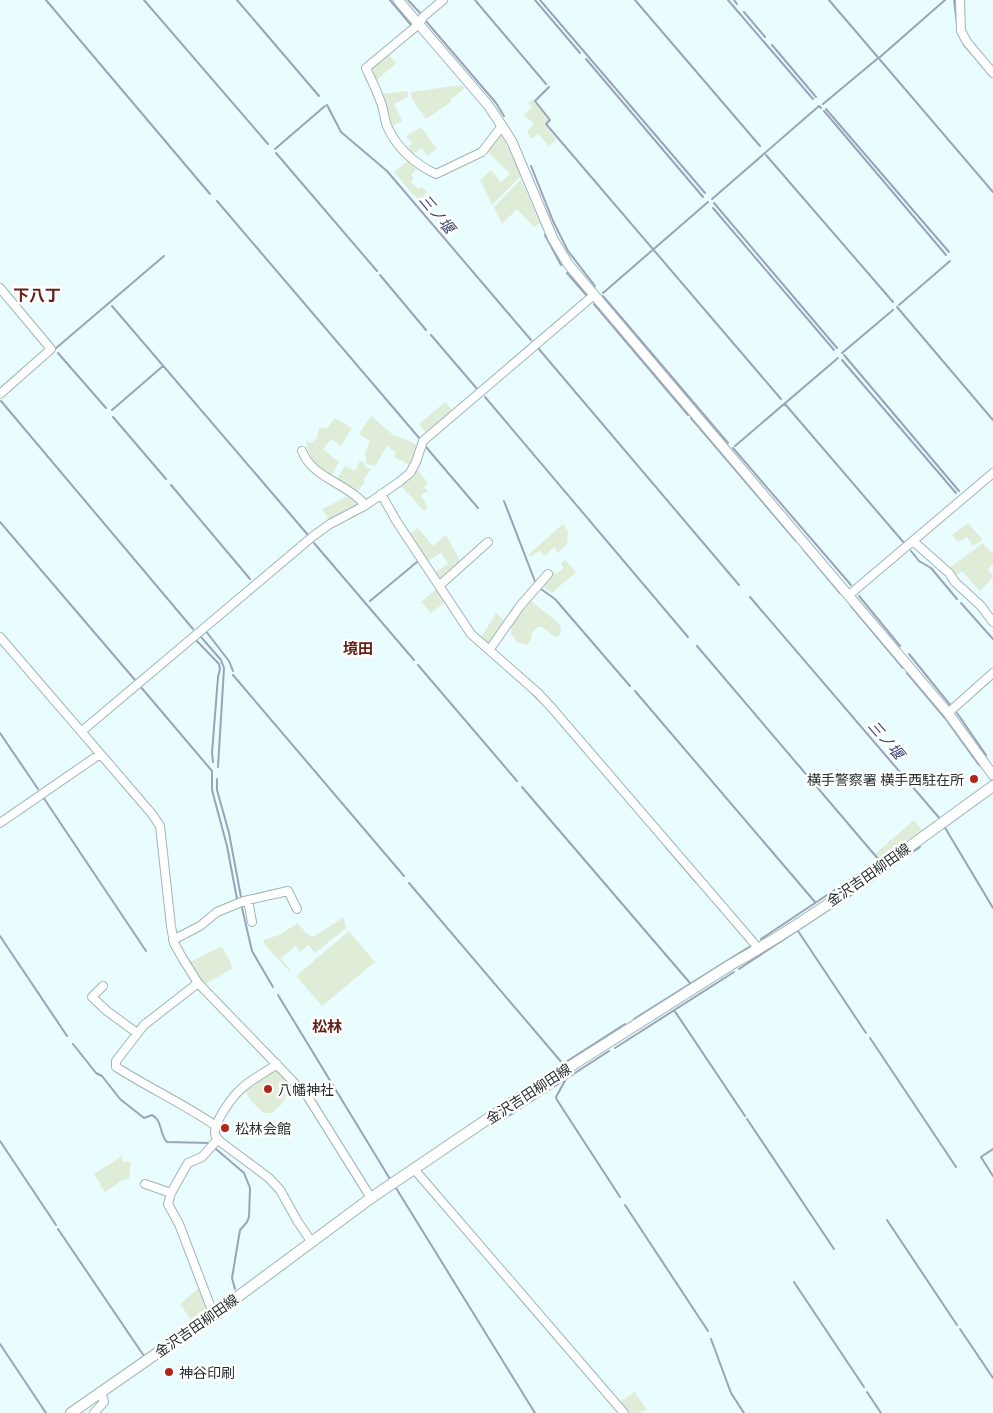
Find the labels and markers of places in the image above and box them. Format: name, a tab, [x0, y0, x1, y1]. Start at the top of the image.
place label: 横手警察署 横手西駐在所	[807, 769, 964, 789]
marker: 横手警察署 横手西駐在所	[968, 773, 980, 785]
place label: 八幡神社	[278, 1079, 334, 1099]
marker: 八幡神社	[262, 1083, 274, 1095]
place label: 松林会館	[235, 1118, 291, 1138]
marker: 松林会館	[219, 1122, 231, 1134]
place label: 神谷印刷	[179, 1362, 235, 1382]
marker: 神谷印刷	[163, 1366, 175, 1378]

